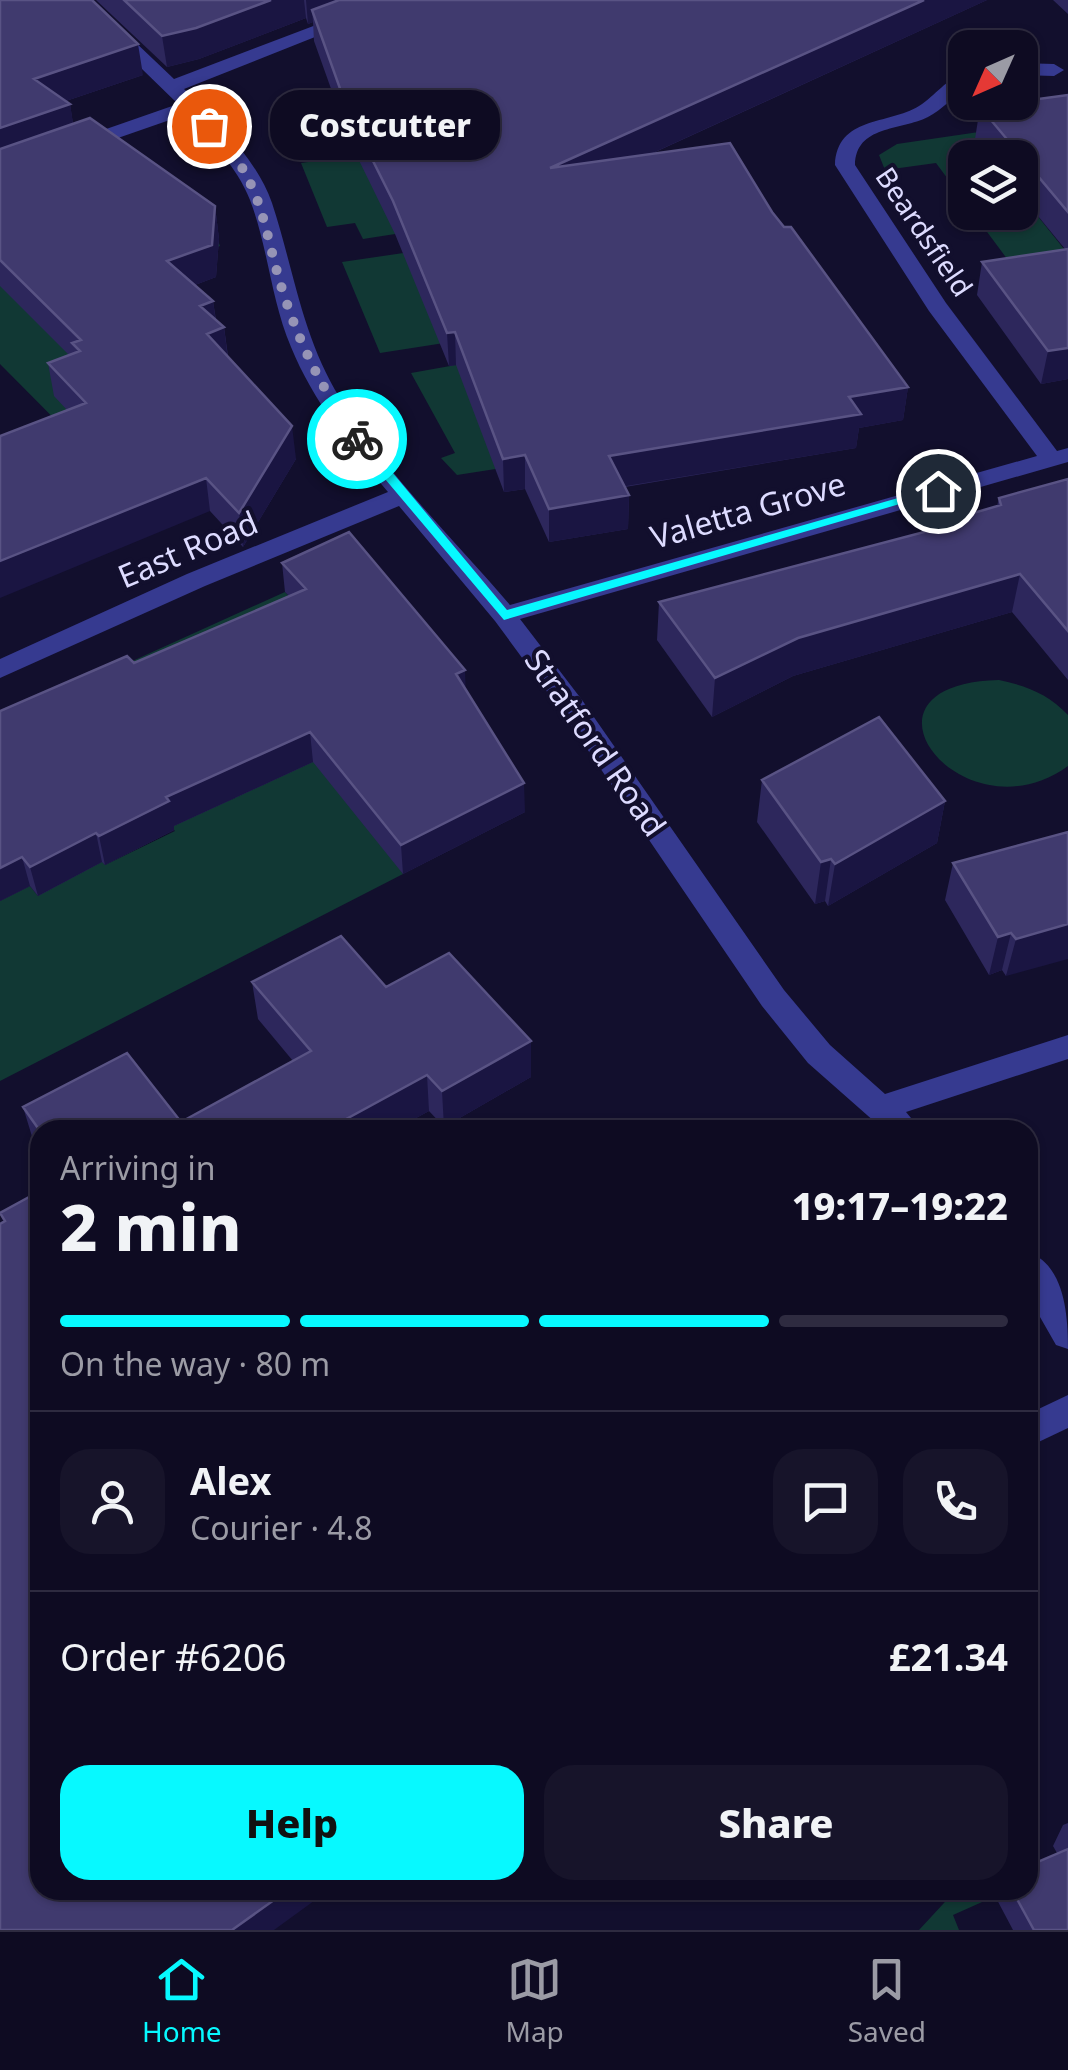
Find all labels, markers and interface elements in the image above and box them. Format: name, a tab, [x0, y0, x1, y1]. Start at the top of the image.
north arrow	[948, 30, 1038, 120]
map controls	[948, 30, 1038, 230]
pin	[167, 84, 252, 169]
callout: Costcutter	[269, 91, 499, 161]
icon: bag	[182, 99, 237, 154]
text: Costcutter	[299, 103, 471, 146]
button: layers	[948, 140, 1038, 230]
street label: Beardsfield	[868, 159, 982, 304]
courier	[307, 389, 407, 489]
icon: bike	[330, 412, 385, 467]
pin	[896, 449, 981, 534]
street label: Valetta Grove	[645, 461, 850, 558]
icon: home	[911, 464, 966, 519]
street label: East Road	[111, 500, 264, 597]
street label: Stratford Road	[516, 640, 677, 844]
text: Arriving in	[60, 1146, 215, 1189]
text: 19:17–19:22	[792, 1179, 1008, 1231]
text: 2 min	[60, 1182, 242, 1270]
text: On the way · 80 m	[60, 1342, 330, 1385]
button: person	[60, 1449, 165, 1554]
button: chat	[773, 1449, 878, 1554]
button: phone	[903, 1449, 1008, 1554]
text: Alex	[190, 1454, 272, 1506]
text: Courier · 4.8	[190, 1506, 373, 1549]
text: Order #6206	[60, 1630, 286, 1682]
text: £21.34	[889, 1630, 1008, 1682]
button: Help	[60, 1765, 524, 1880]
button: Share	[544, 1765, 1008, 1880]
tab: Home	[142, 1952, 222, 2050]
tab: Map	[506, 1952, 564, 2050]
tab: Saved	[848, 1952, 926, 2050]

